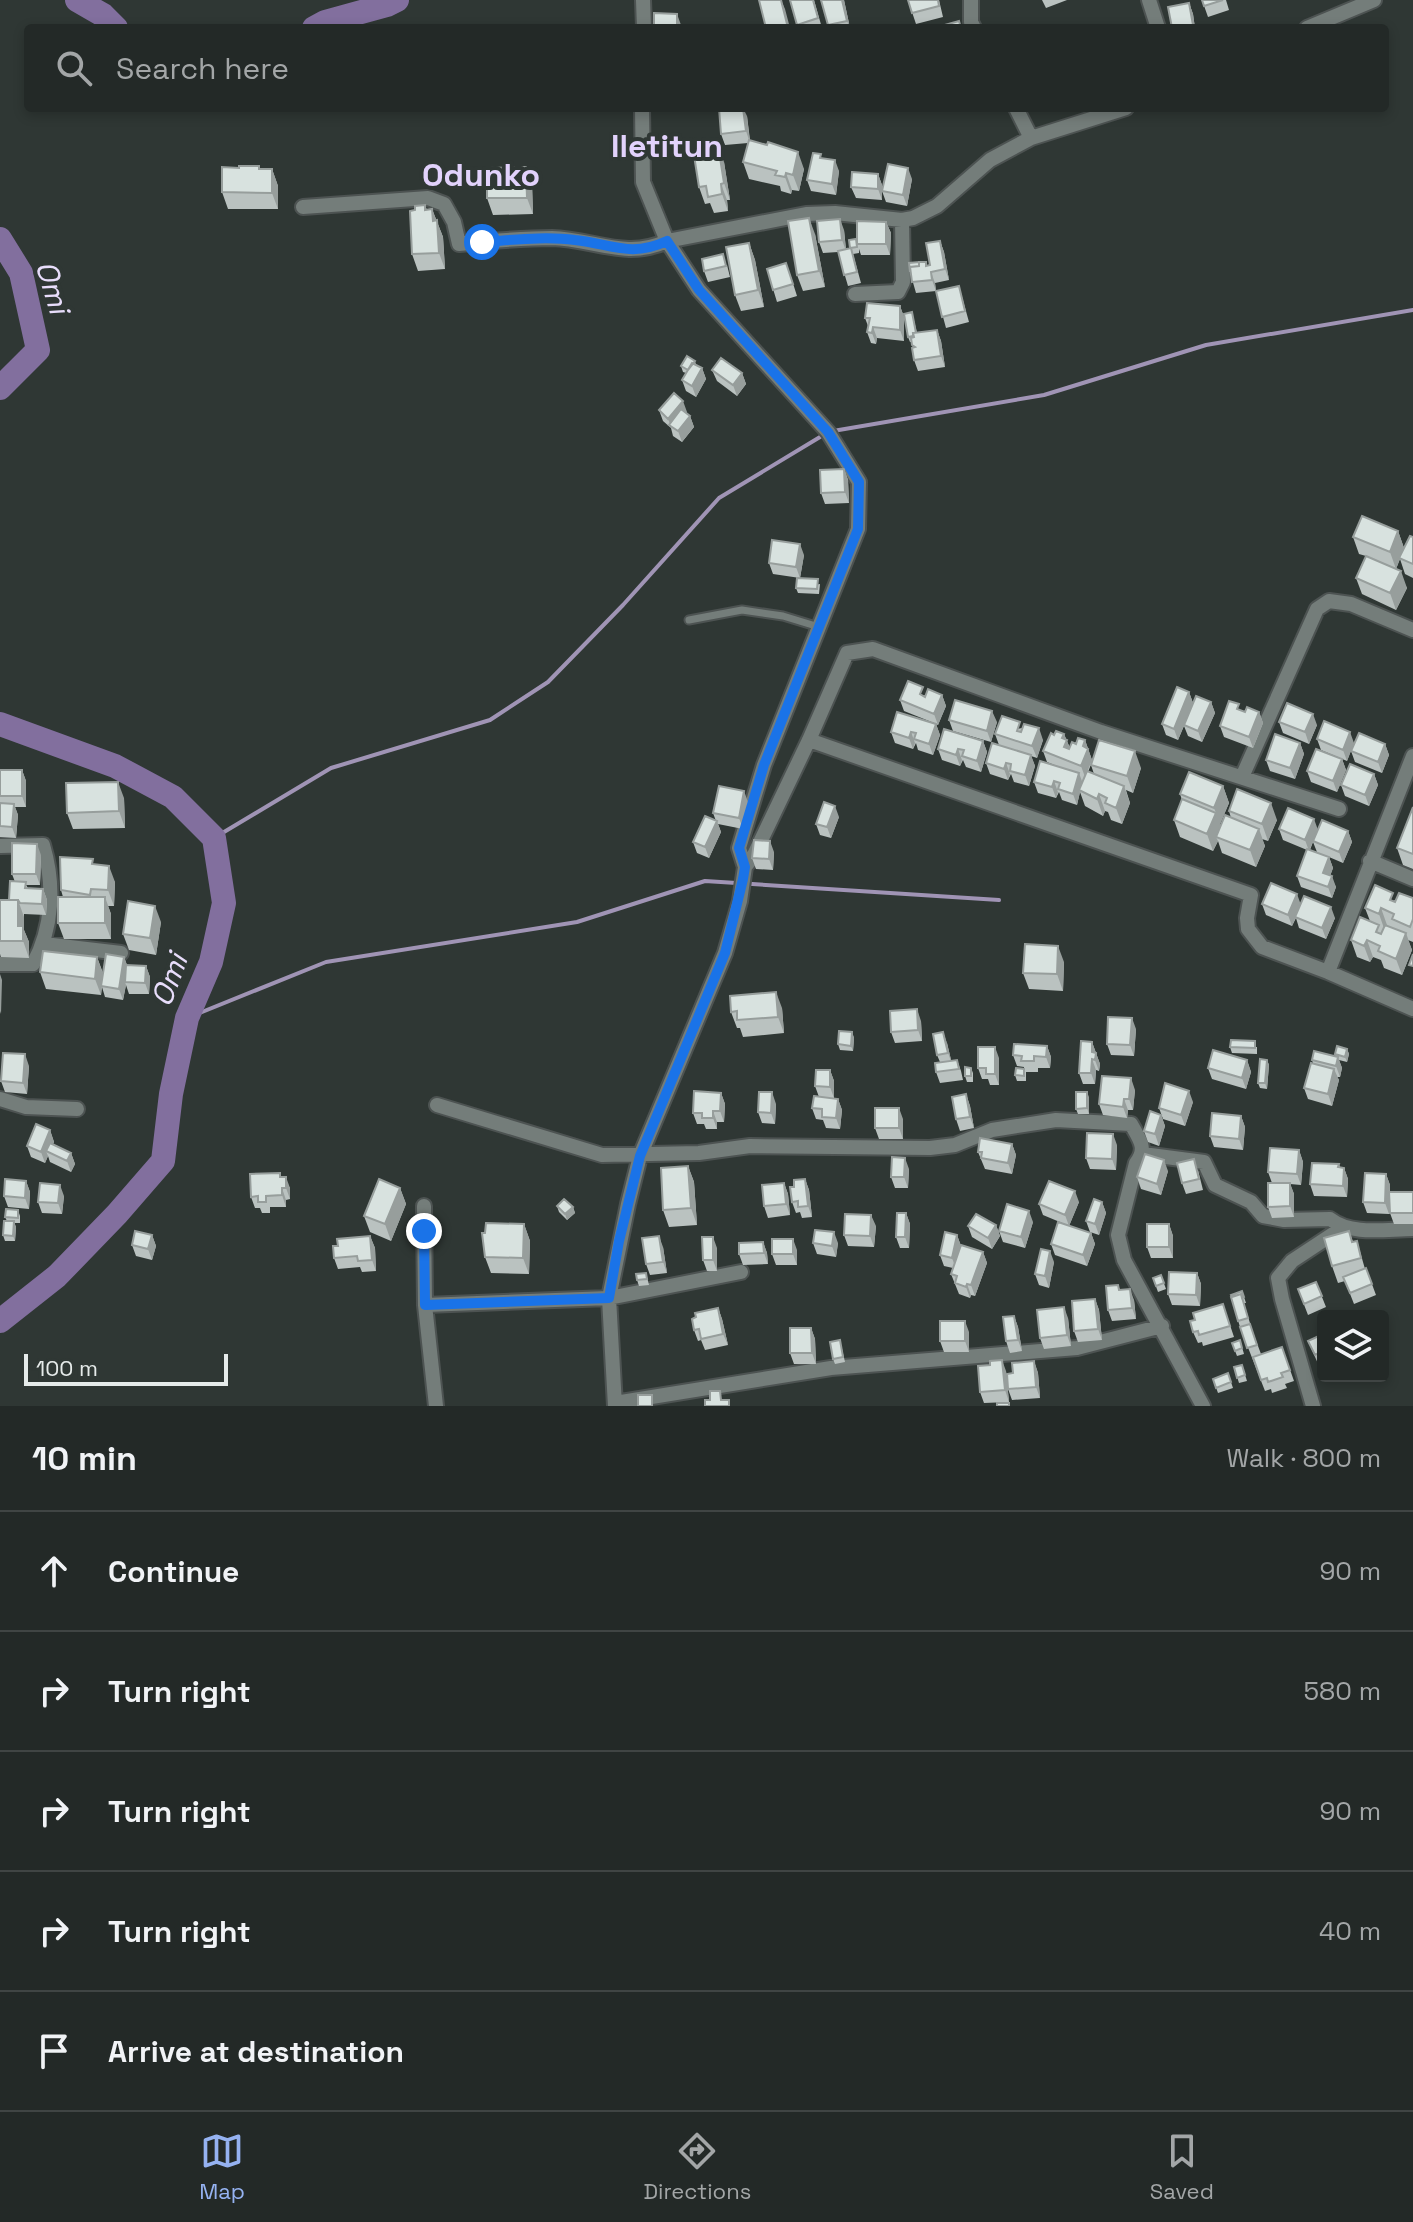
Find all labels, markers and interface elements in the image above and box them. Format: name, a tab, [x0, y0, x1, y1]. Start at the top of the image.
search box	[24, 24, 1389, 112]
icon: search	[52, 46, 96, 90]
text: Search here	[116, 49, 289, 88]
district label: Iletitun	[611, 126, 723, 166]
district label: Odunko	[422, 155, 540, 195]
route start	[464, 224, 500, 260]
water label: Omi	[27, 256, 80, 322]
water label: Omi	[142, 945, 198, 1012]
route end	[406, 1213, 442, 1249]
map controls	[1317, 1310, 1389, 1382]
button: layers	[1317, 1310, 1389, 1382]
scale bar	[24, 1350, 228, 1386]
text: 100 m	[36, 1354, 98, 1382]
text: 10 min	[32, 1437, 137, 1480]
text: Walk · 800 m	[1226, 1441, 1381, 1475]
icon: ahead	[32, 1549, 76, 1593]
text: Continue	[108, 1552, 239, 1591]
text: 90 m	[1319, 1554, 1381, 1588]
icon: right	[32, 1669, 76, 1713]
text: Turn right	[108, 1672, 251, 1711]
text: 580 m	[1304, 1674, 1381, 1708]
icon: right	[32, 1789, 76, 1833]
text: Turn right	[108, 1792, 251, 1831]
text: 90 m	[1319, 1794, 1381, 1828]
icon: right	[32, 1909, 76, 1953]
text: Turn right	[108, 1912, 251, 1951]
text: 40 m	[1319, 1914, 1381, 1948]
icon: arrive	[32, 2029, 76, 2073]
text: Arrive at destination	[108, 2032, 404, 2071]
tab: Map	[199, 2129, 245, 2205]
tab: Directions	[643, 2129, 751, 2205]
tab: Saved	[1150, 2129, 1214, 2205]

